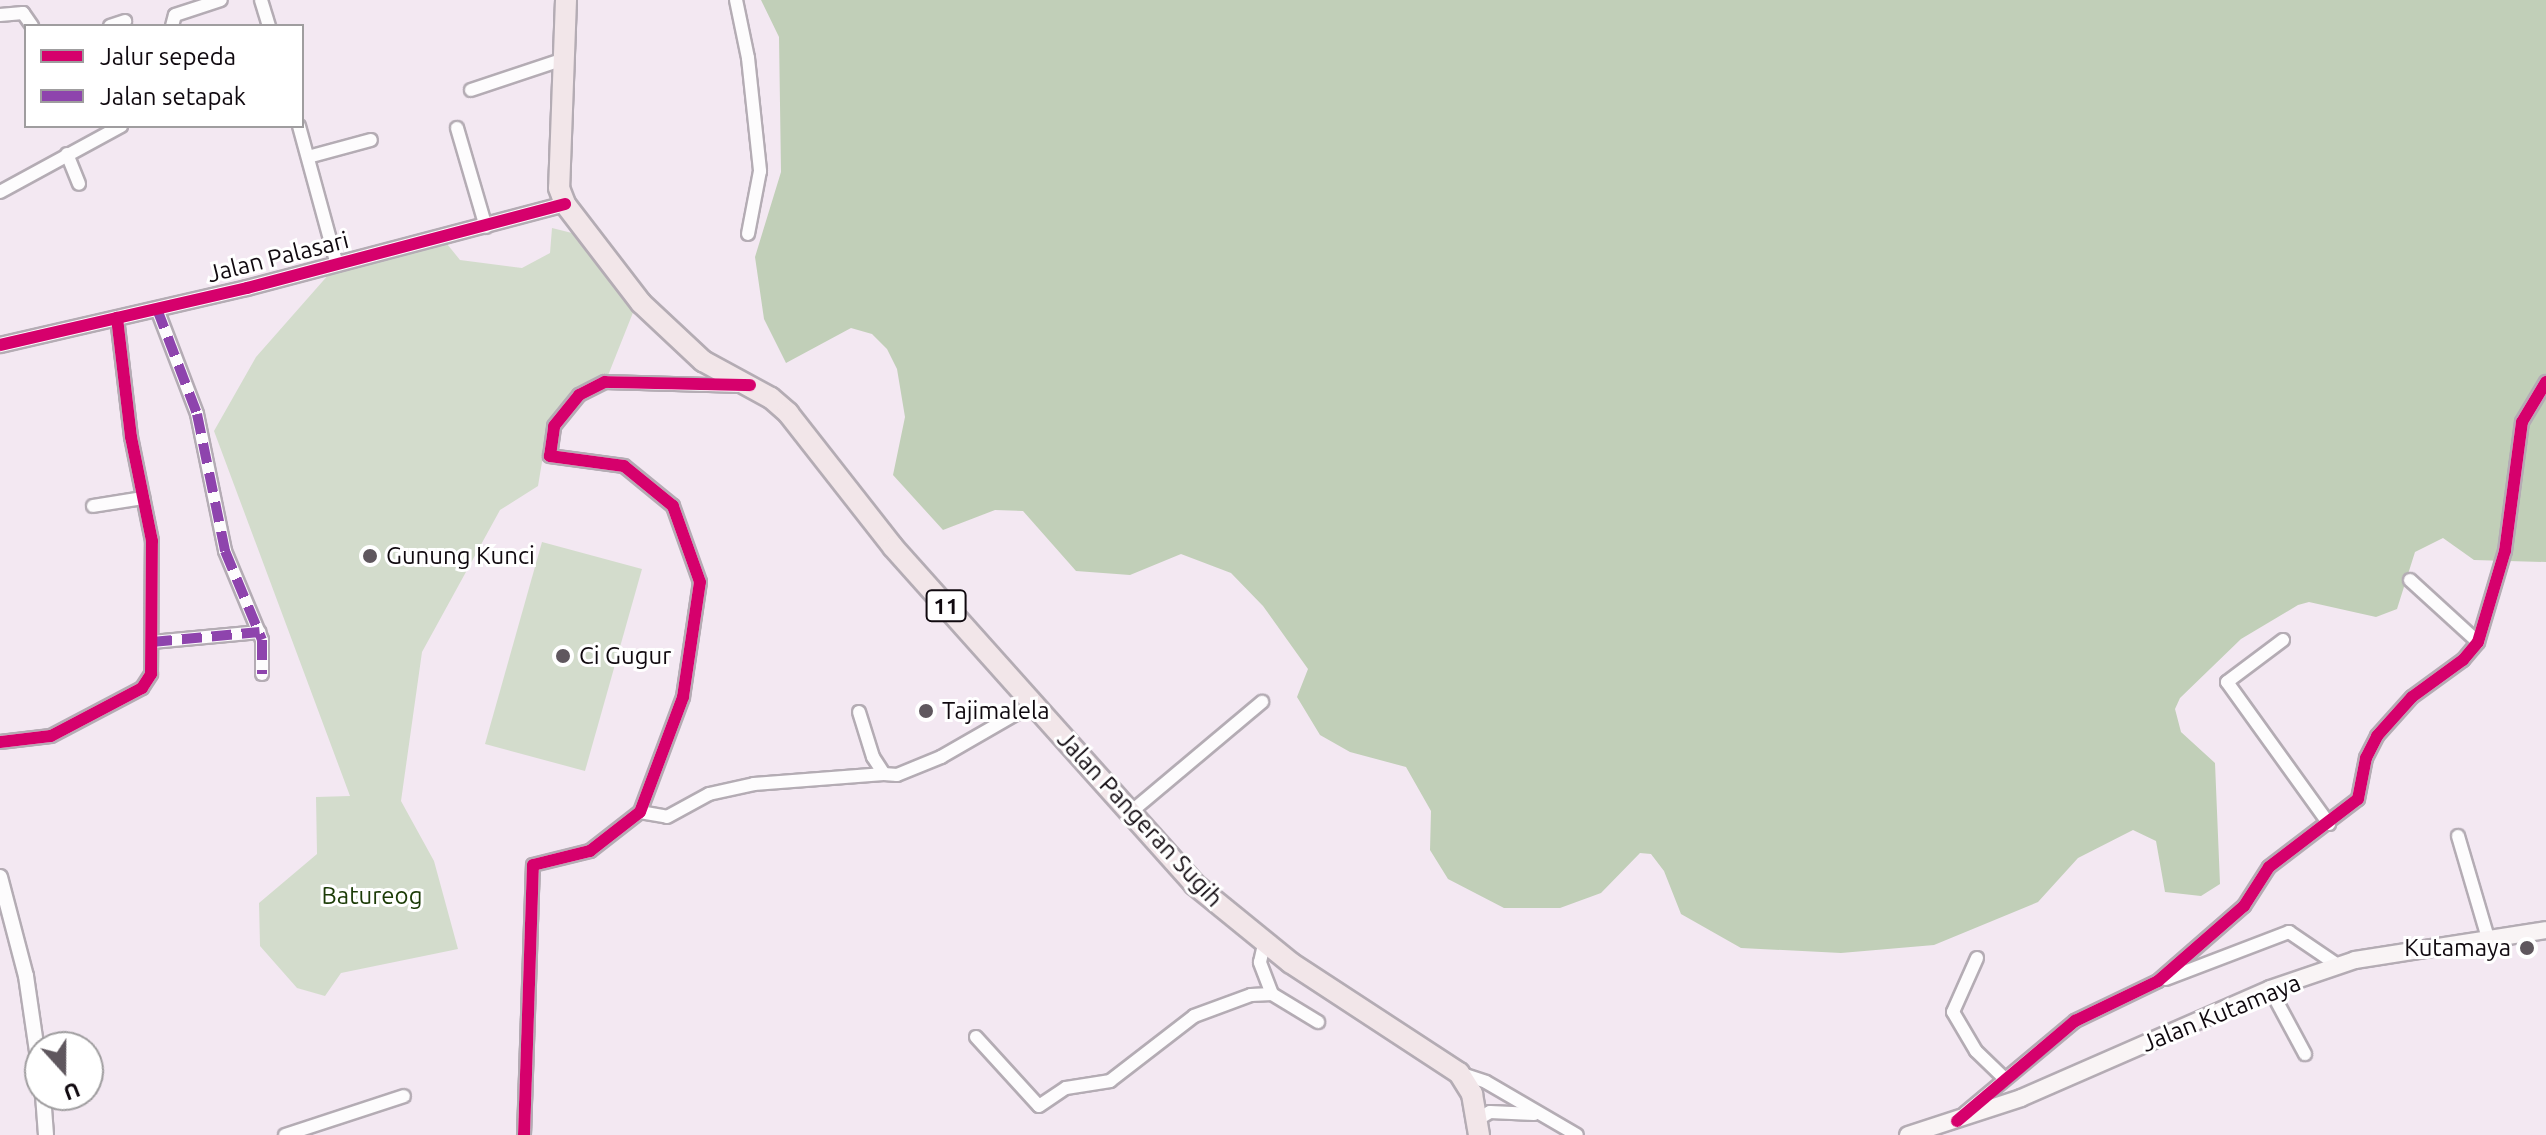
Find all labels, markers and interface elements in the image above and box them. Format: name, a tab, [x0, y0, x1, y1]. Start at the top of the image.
legend	[24, 24, 304, 128]
text: Jalur sepeda	[100, 43, 236, 70]
text: Jalan setapak	[100, 83, 246, 110]
street label: Jalan Palasari	[204, 226, 352, 288]
place label: Gunung Kunci	[386, 542, 535, 570]
marker: Gunung Kunci	[361, 547, 379, 565]
road number: 11	[924, 588, 968, 624]
place label: Ci Gugur	[579, 642, 671, 670]
marker: Ci Gugur	[554, 647, 572, 665]
place label: Tajimalela	[942, 697, 1050, 725]
marker: Tajimalela	[917, 702, 935, 720]
street label: Jalan Pangeran Sugih	[1051, 725, 1229, 913]
park label: Batureog	[322, 882, 422, 910]
place label: Kutamaya	[2404, 934, 2511, 962]
marker: Kutamaya	[2518, 939, 2536, 957]
street label: Jalan Kutamaya	[2137, 968, 2305, 1058]
north arrow	[24, 1031, 104, 1111]
text: U	[60, 1078, 84, 1106]

